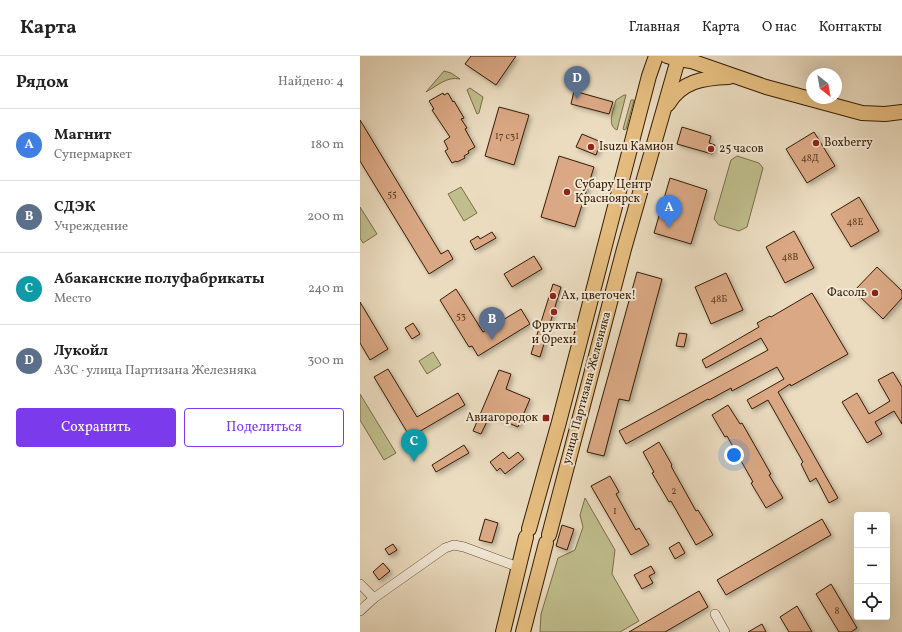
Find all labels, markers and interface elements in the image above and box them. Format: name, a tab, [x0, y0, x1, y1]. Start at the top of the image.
text: Карта	[20, 15, 77, 41]
text: Главная	[629, 18, 680, 37]
text: Карта	[702, 18, 740, 37]
text: О нас	[762, 18, 797, 37]
text: Контакты	[819, 18, 882, 37]
pin: D	[564, 66, 590, 99]
north arrow	[806, 68, 842, 104]
text: Рядом	[16, 71, 69, 94]
text: Найдено: 4	[278, 73, 344, 91]
text: Магнит	[54, 125, 111, 146]
house number: 17 с31	[495, 129, 519, 143]
place label: Boxberry	[824, 135, 873, 151]
text: A	[24, 136, 34, 154]
text: 180 m	[310, 136, 344, 154]
marker: Boxberry	[811, 138, 821, 148]
place label: Isuzu Камион	[599, 139, 674, 155]
place label: 25 часов	[719, 141, 764, 157]
marker: Isuzu Камион	[586, 142, 596, 152]
marker: 25 часов	[706, 144, 716, 154]
text: Супермаркет	[54, 146, 132, 164]
house number: 48Д	[801, 151, 819, 165]
place label: Субару Центр Красноярск	[575, 177, 652, 207]
house number: 55	[387, 187, 397, 201]
marker: Субару Центр Красноярск	[562, 187, 572, 197]
pin: A	[656, 195, 682, 228]
text: СДЭК	[54, 197, 95, 218]
text: B	[25, 208, 33, 226]
text: 200 m	[307, 208, 344, 226]
house number: 48Е	[847, 215, 863, 229]
text: Учреждение	[54, 218, 128, 236]
house number: 48В	[781, 250, 799, 264]
text: Абаканские полуфабрикаты	[54, 269, 264, 290]
text: C	[25, 280, 33, 298]
text: 240 m	[308, 280, 344, 298]
place label: Фасоль	[827, 285, 867, 301]
place label: Ах, цветочек!	[561, 288, 636, 304]
marker: Фасоль	[870, 288, 880, 298]
text: Место	[54, 290, 91, 308]
marker: Ах, цветочек!	[548, 291, 558, 301]
house number: 48Б	[710, 292, 728, 306]
pin: B	[479, 307, 505, 340]
marker: Фрукты и Орехи	[549, 307, 559, 317]
house number: 53	[456, 309, 466, 323]
street label: улица Партизана Железняка	[559, 310, 615, 466]
place label: Фрукты и Орехи	[532, 318, 576, 348]
text: Лукойл	[54, 341, 108, 362]
text: D	[24, 352, 34, 370]
text: 300 m	[308, 352, 344, 370]
text: АЗС · улица Партизана Железняка	[54, 362, 257, 380]
button: Сохранить	[16, 408, 176, 447]
button: Поделиться	[184, 408, 344, 447]
place label: Авиагородок	[466, 410, 539, 426]
marker: Авиагородок	[541, 413, 551, 423]
pin: C	[401, 429, 427, 462]
your location	[724, 445, 744, 465]
house number: 2	[671, 484, 677, 498]
house number: 1	[613, 504, 617, 518]
map controls	[854, 512, 890, 620]
button: +	[854, 512, 890, 548]
button: −	[854, 548, 890, 584]
button: locate	[854, 584, 890, 620]
house number: 8	[834, 604, 840, 618]

